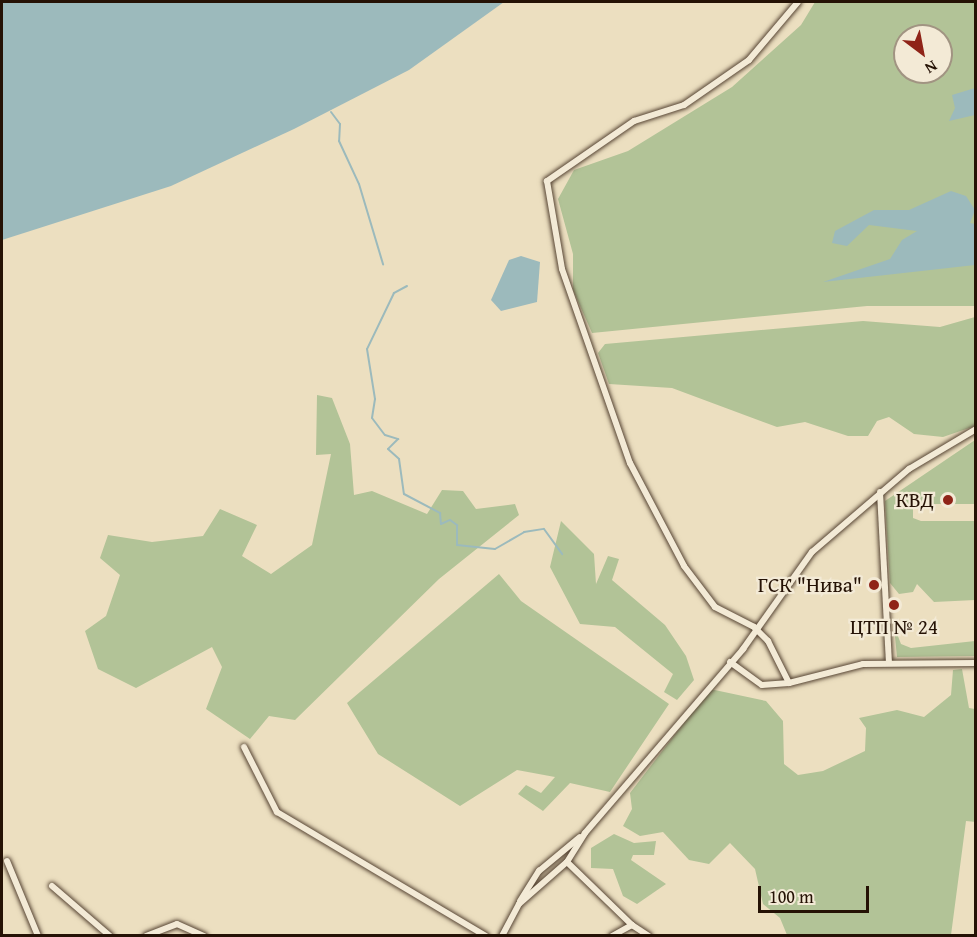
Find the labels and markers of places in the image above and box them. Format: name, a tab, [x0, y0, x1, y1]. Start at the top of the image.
place label: КВД	[896, 487, 934, 513]
marker: КВД	[939, 491, 957, 509]
place label: ГСК "Нива"	[758, 572, 862, 598]
marker: ГСК "Нива"	[867, 578, 881, 592]
marker: ЦТП № 24	[887, 598, 901, 612]
place label: ЦТП № 24	[850, 614, 938, 640]

